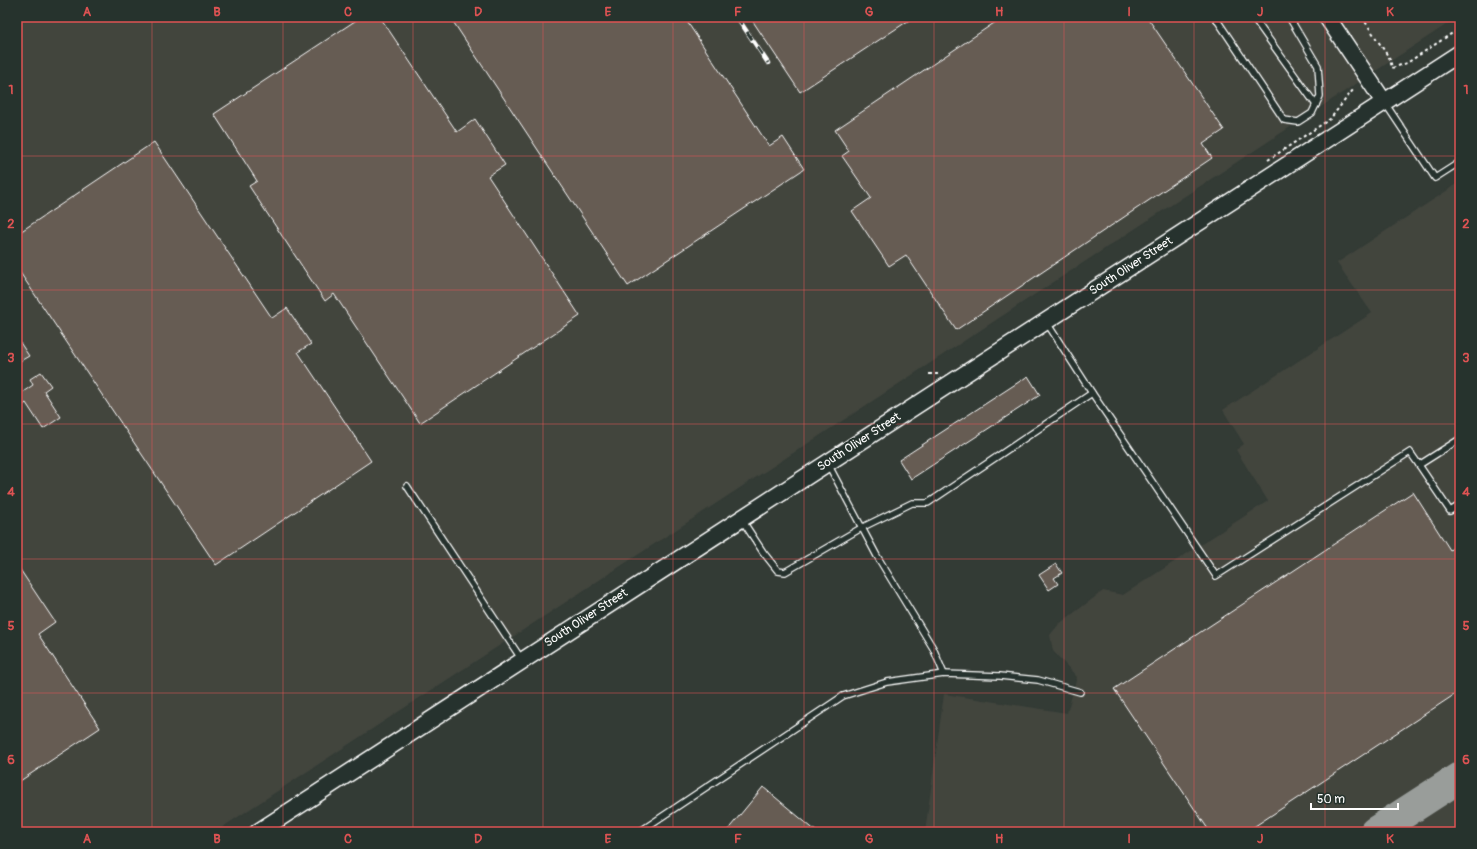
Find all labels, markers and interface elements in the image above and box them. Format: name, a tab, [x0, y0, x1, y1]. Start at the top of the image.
text: A	[83, 4, 92, 20]
text: B	[213, 4, 221, 20]
text: C	[344, 4, 352, 20]
text: D	[474, 4, 482, 20]
text: E	[605, 4, 612, 20]
text: F	[734, 4, 742, 20]
text: G	[865, 4, 874, 20]
text: H	[995, 4, 1003, 20]
text: I	[1127, 4, 1131, 20]
text: J	[1257, 4, 1263, 20]
text: K	[1386, 4, 1394, 20]
text: 1	[8, 82, 14, 98]
text: 1	[1463, 82, 1469, 98]
text: 2	[7, 216, 15, 232]
text: 2	[1462, 216, 1470, 232]
street label: South Oliver Street	[1087, 233, 1176, 299]
text: 3	[7, 350, 15, 366]
text: 3	[1462, 350, 1470, 366]
street label: South Oliver Street	[815, 409, 904, 475]
text: 4	[7, 484, 15, 500]
text: 4	[1462, 484, 1470, 500]
street label: South Oliver Street	[542, 585, 631, 651]
text: 5	[7, 618, 15, 634]
text: 5	[1462, 618, 1470, 634]
text: 6	[7, 752, 15, 768]
text: 6	[1462, 752, 1470, 768]
scale bar	[1311, 785, 1398, 811]
text: 50 m	[1317, 792, 1345, 807]
text: A	[83, 831, 92, 847]
text: B	[213, 831, 221, 847]
text: C	[344, 831, 352, 847]
text: D	[474, 831, 482, 847]
text: E	[605, 831, 612, 847]
text: F	[734, 831, 742, 847]
text: G	[865, 831, 874, 847]
text: H	[995, 831, 1003, 847]
text: I	[1127, 831, 1131, 847]
text: J	[1257, 831, 1263, 847]
text: K	[1386, 831, 1394, 847]

